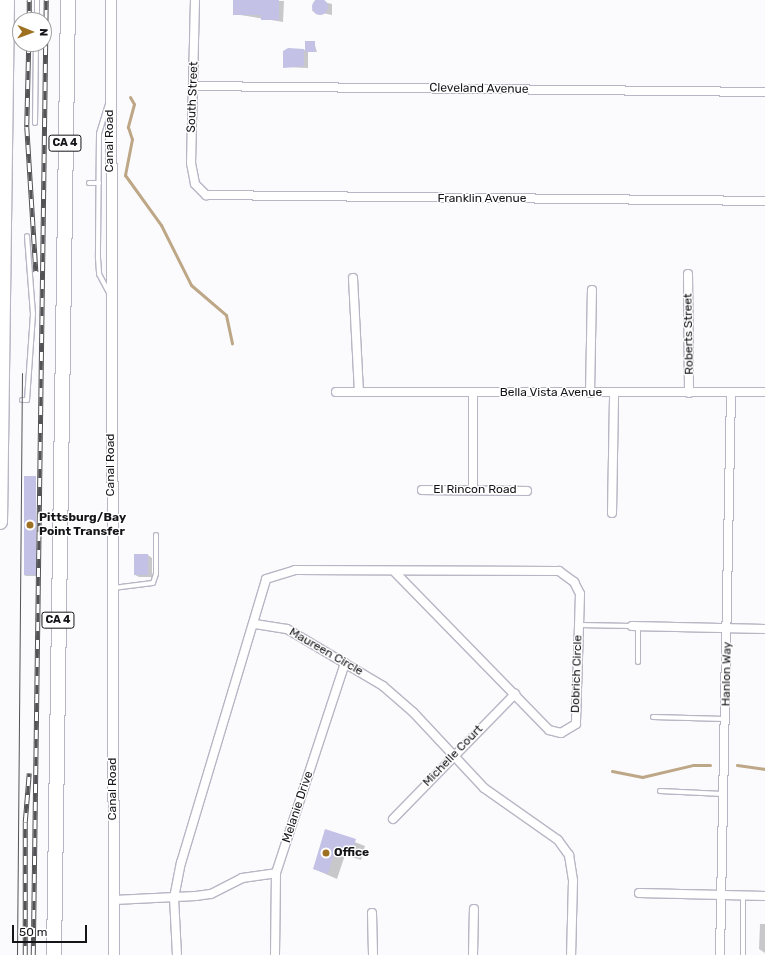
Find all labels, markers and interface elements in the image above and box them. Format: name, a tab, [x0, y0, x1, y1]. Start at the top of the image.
north arrow	[12, 12, 52, 52]
text: N	[37, 28, 50, 36]
street label: South Street	[185, 61, 201, 133]
street label: Cleveland Avenue	[429, 81, 529, 97]
street label: Canal Road	[103, 110, 117, 172]
road number: CA 4	[48, 134, 82, 152]
street label: Franklin Avenue	[437, 192, 527, 206]
street label: Roberts Street	[681, 293, 697, 375]
street label: Bella Vista Avenue	[499, 386, 603, 400]
street label: Canal Road	[104, 434, 118, 496]
street label: El Rincon Road	[433, 483, 517, 497]
place label: Pittsburg/Bay Point Transfer	[39, 511, 126, 539]
marker: Pittsburg/Bay Point Transfer	[24, 519, 36, 531]
road number: CA 4	[41, 611, 75, 629]
street label: Maureen Circle	[286, 625, 366, 679]
street label: Dobrich Circle	[568, 635, 586, 713]
street label: Hanlon Way	[719, 641, 735, 707]
street label: Michelle Court	[420, 722, 486, 790]
street label: Canal Road	[106, 758, 120, 820]
street label: Melanie Drive	[280, 769, 316, 845]
place label: Office	[334, 846, 369, 860]
marker: Office	[321, 848, 331, 858]
scale bar	[14, 917, 89, 943]
text: 50 m	[19, 925, 47, 939]

